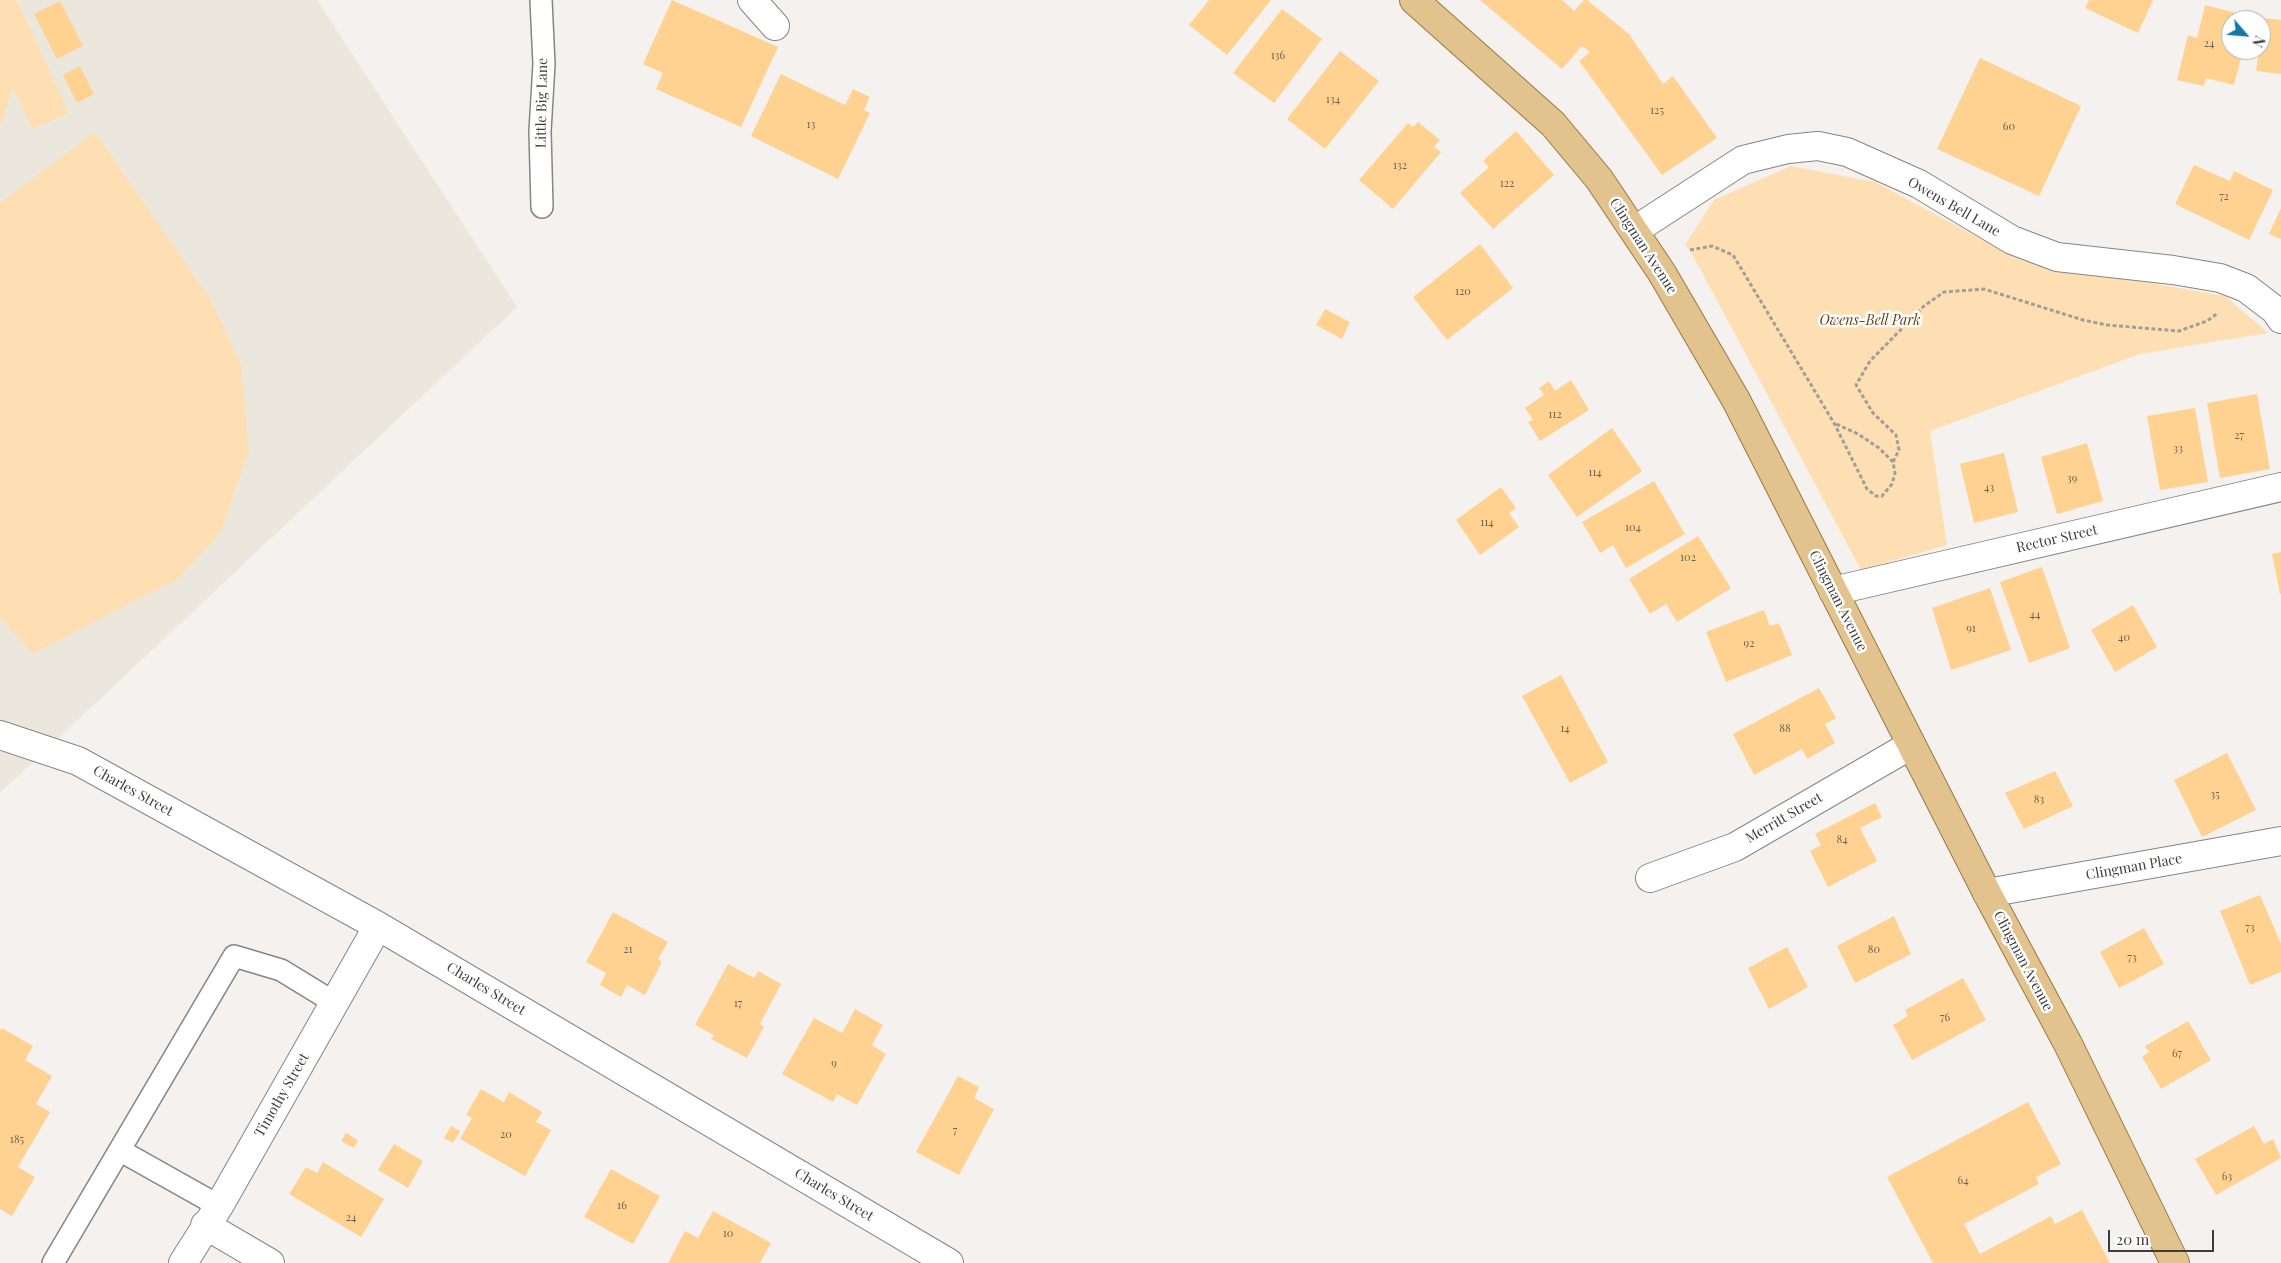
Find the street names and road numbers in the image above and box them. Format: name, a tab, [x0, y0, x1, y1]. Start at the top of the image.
street label: Little Big Lane	[533, 58, 551, 148]
street label: Owens Bell Lane	[1905, 174, 2003, 240]
street label: Clingman Avenue	[1606, 195, 1680, 297]
street label: Rector Street	[2015, 521, 2099, 557]
street label: Clingman Avenue	[1805, 548, 1871, 654]
street label: Charles Street	[90, 762, 176, 820]
street label: Merritt Street	[1743, 789, 1825, 847]
street label: Clingman Place	[2085, 850, 2183, 884]
street label: Clingman Avenue	[1990, 908, 2056, 1014]
street label: Charles Street	[444, 959, 528, 1019]
street label: Timothy Street	[251, 1050, 313, 1140]
street label: Charles Street	[792, 1165, 876, 1225]

